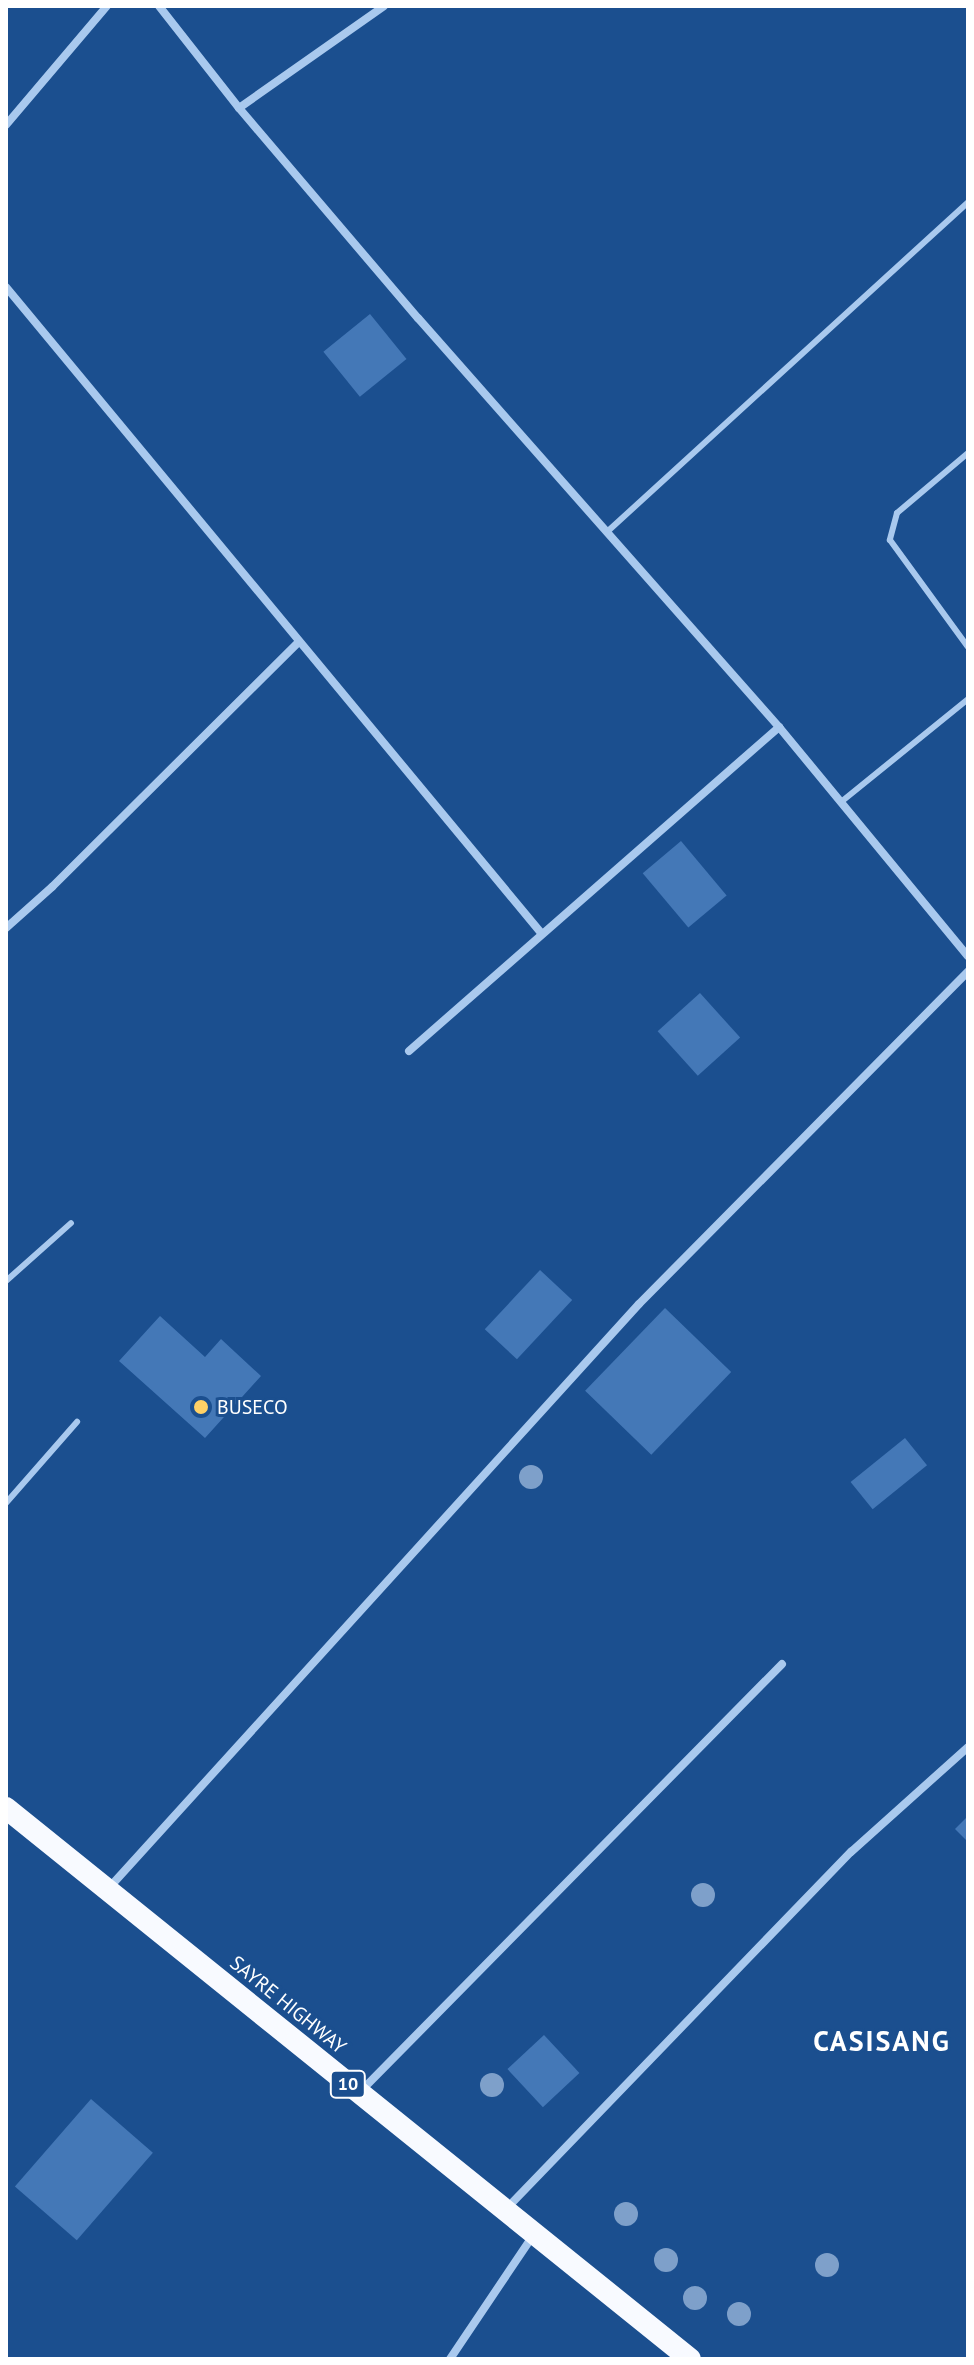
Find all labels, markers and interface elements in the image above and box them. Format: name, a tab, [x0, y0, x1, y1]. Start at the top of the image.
place label: BUSECO	[217, 1395, 288, 1419]
marker: BUSECO	[192, 1398, 210, 1416]
street label: SAYRE HIGHWAY	[225, 1951, 351, 2059]
district label: CASISANG	[813, 2024, 951, 2058]
road number: 10	[328, 2070, 368, 2098]

